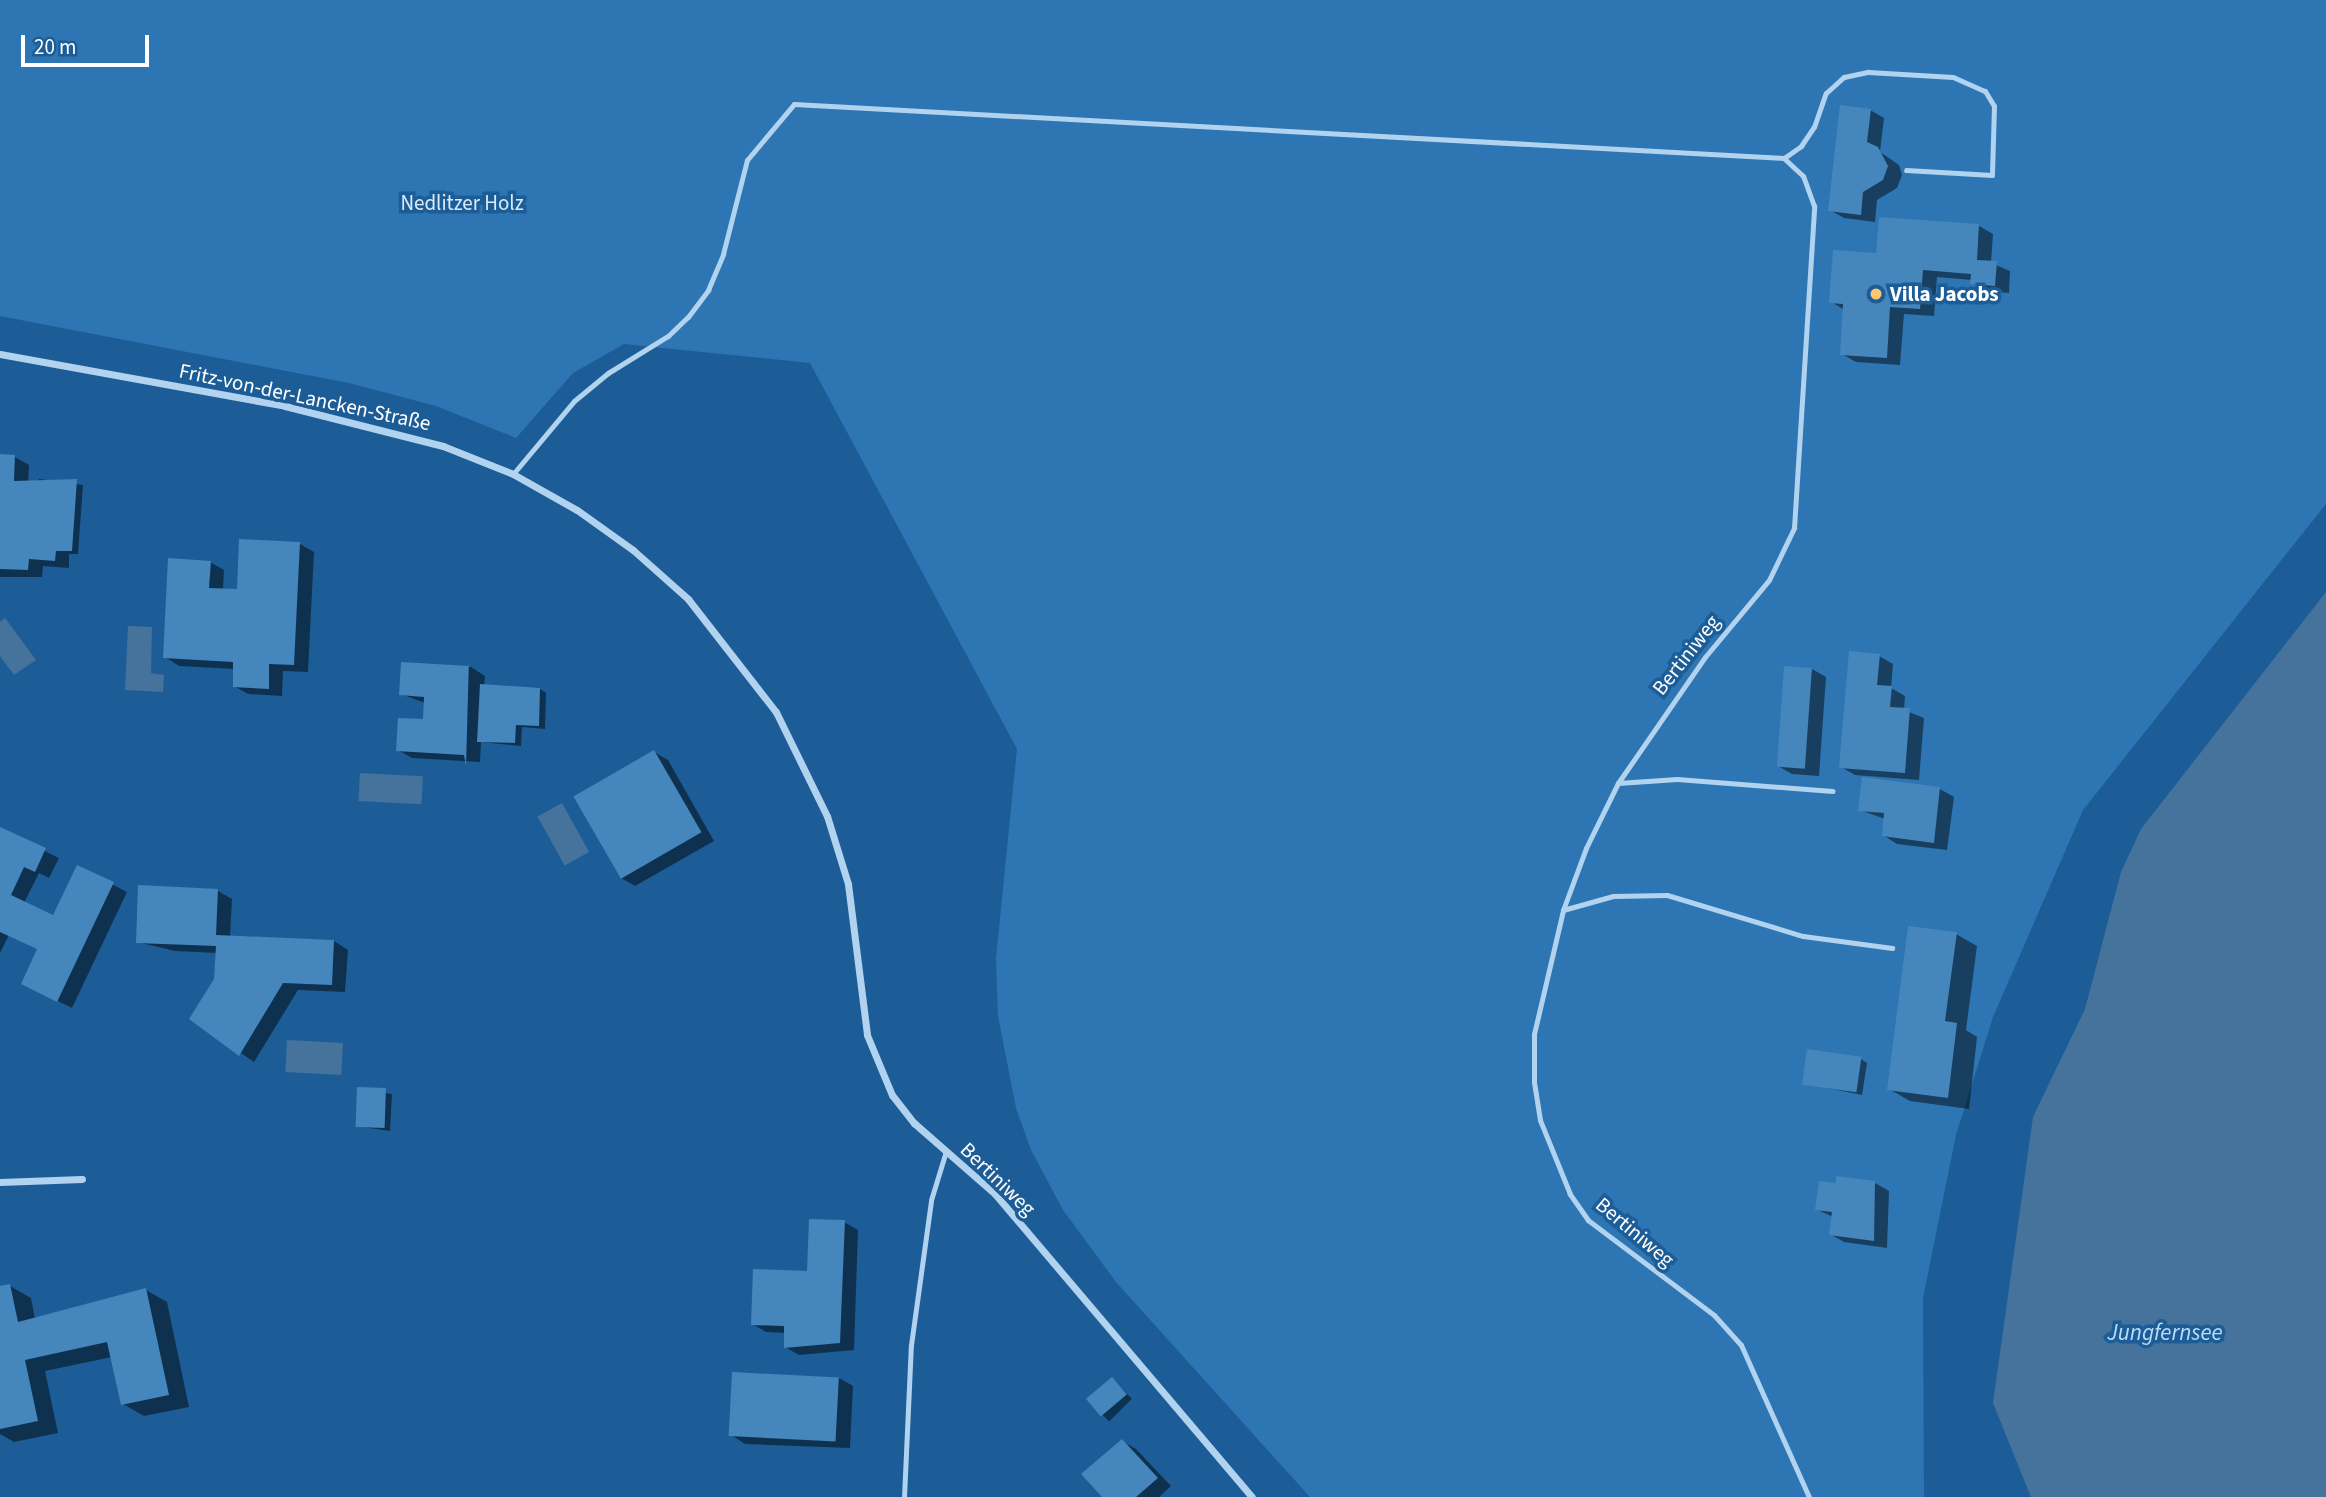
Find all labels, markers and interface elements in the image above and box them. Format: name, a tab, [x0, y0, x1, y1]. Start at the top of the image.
scale bar	[24, 21, 152, 65]
text: 20 m	[34, 32, 76, 62]
park label: Nedlitzer Holz	[400, 190, 524, 216]
place label: Villa Jacobs	[1890, 281, 1999, 307]
marker: Villa Jacobs	[1868, 286, 1884, 302]
street label: Fritz-von-der-Lancken-Straße	[177, 358, 433, 436]
street label: Bertiniweg	[1647, 610, 1725, 700]
street label: Bertiniweg	[955, 1137, 1041, 1221]
street label: Bertiniweg	[1591, 1192, 1679, 1272]
water label: Jungfernsee	[2107, 1319, 2223, 1347]

